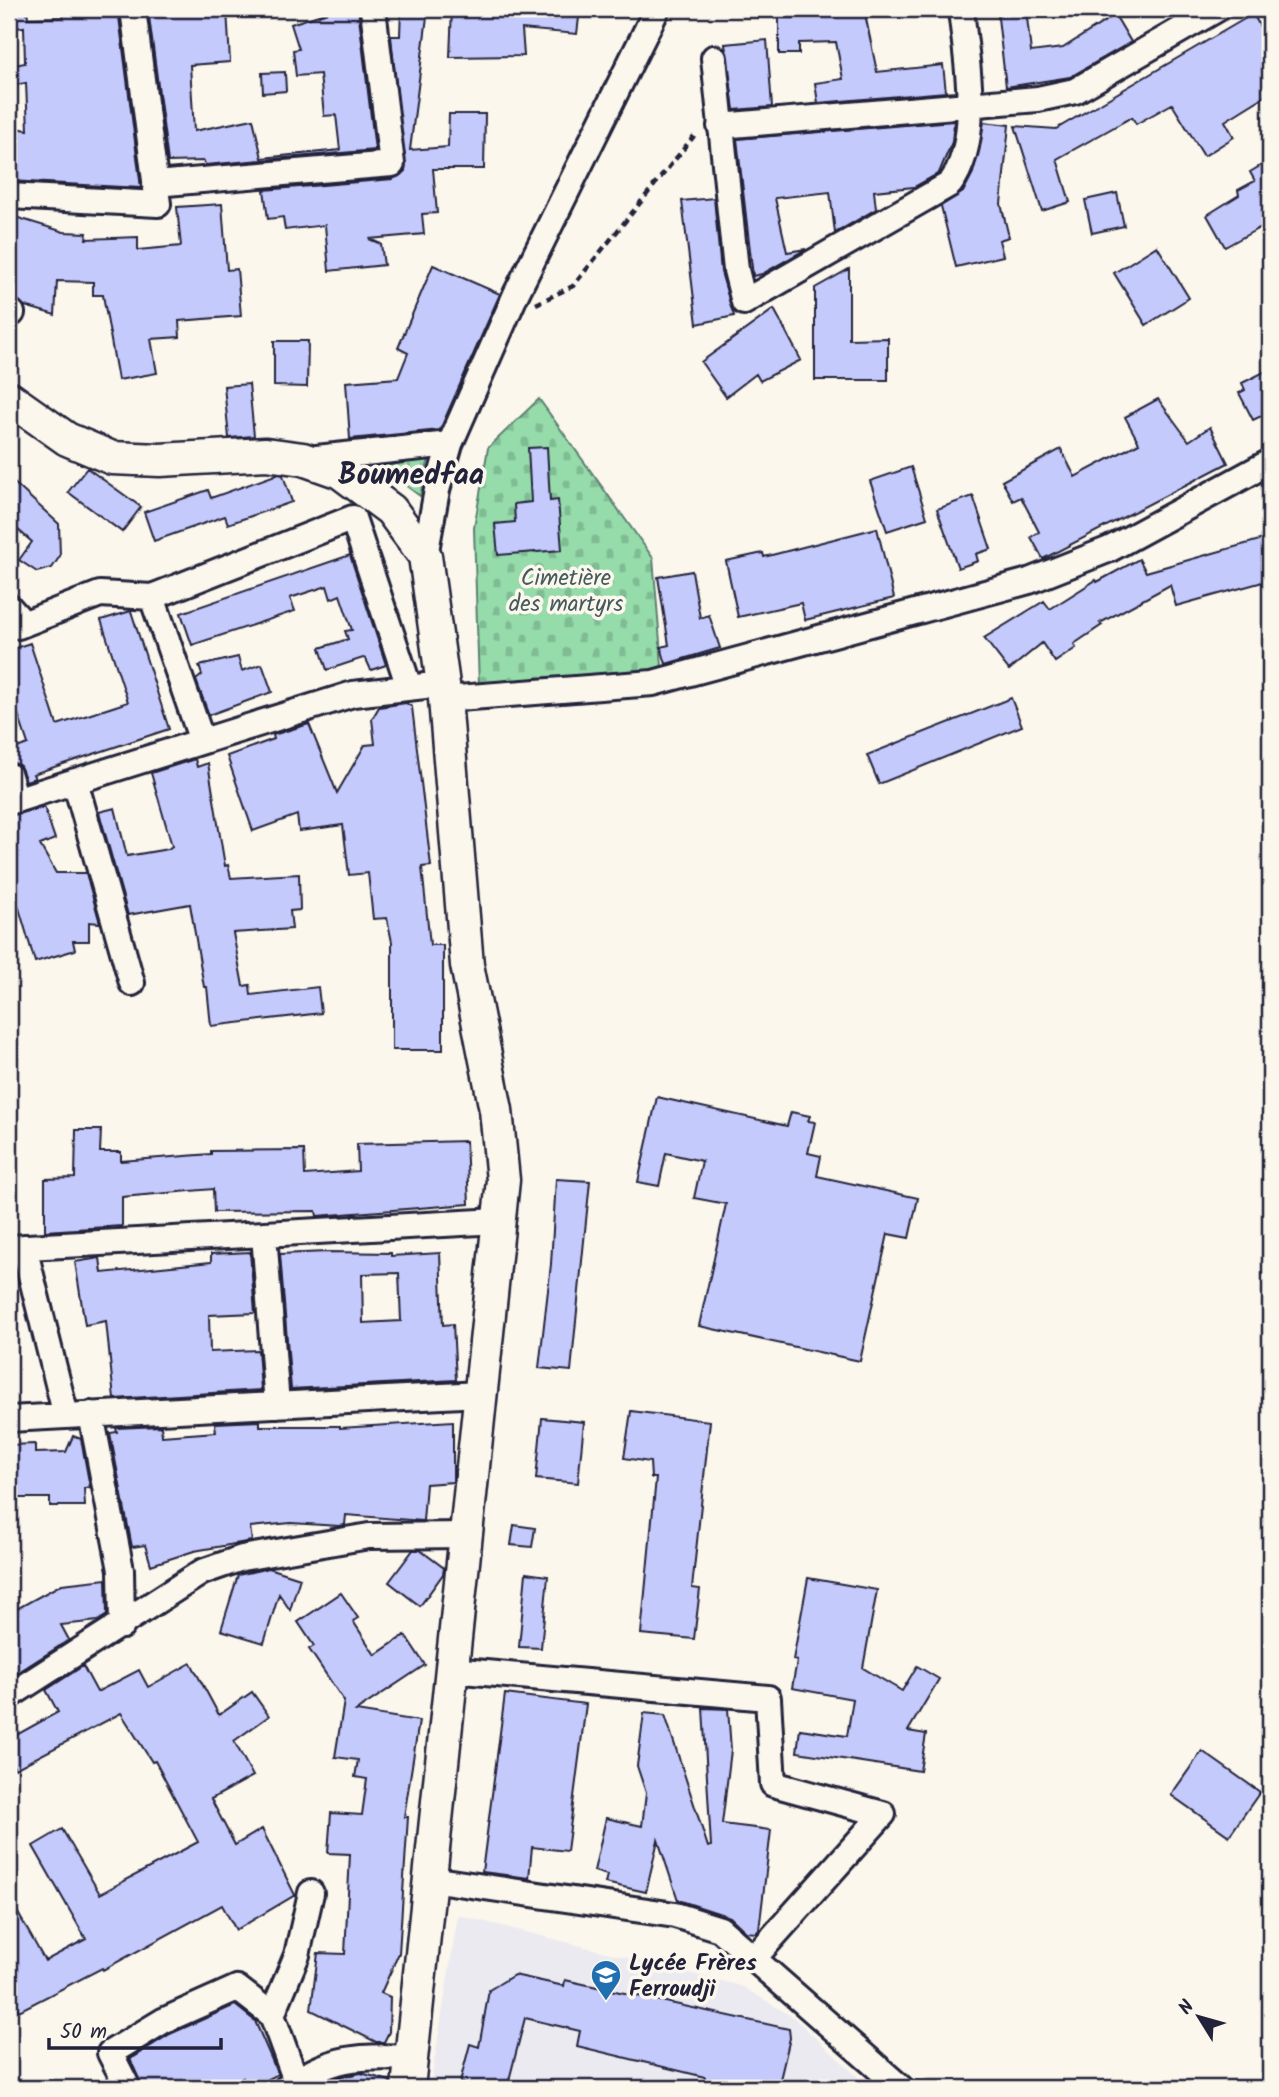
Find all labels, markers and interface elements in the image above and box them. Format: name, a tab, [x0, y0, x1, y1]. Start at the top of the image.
district label: Boumedfaa	[338, 452, 484, 500]
park label: Cimetière des martyrs	[509, 561, 624, 623]
place label: Lycée Frères Ferroudji	[629, 1946, 757, 2008]
school or university icon: Lycée Frères Ferroudji	[589, 1958, 623, 2002]
north arrow	[1164, 1982, 1234, 2052]
text: N	[1171, 1994, 1203, 2022]
scale bar	[49, 2006, 220, 2050]
text: 50 m	[60, 2016, 107, 2049]

